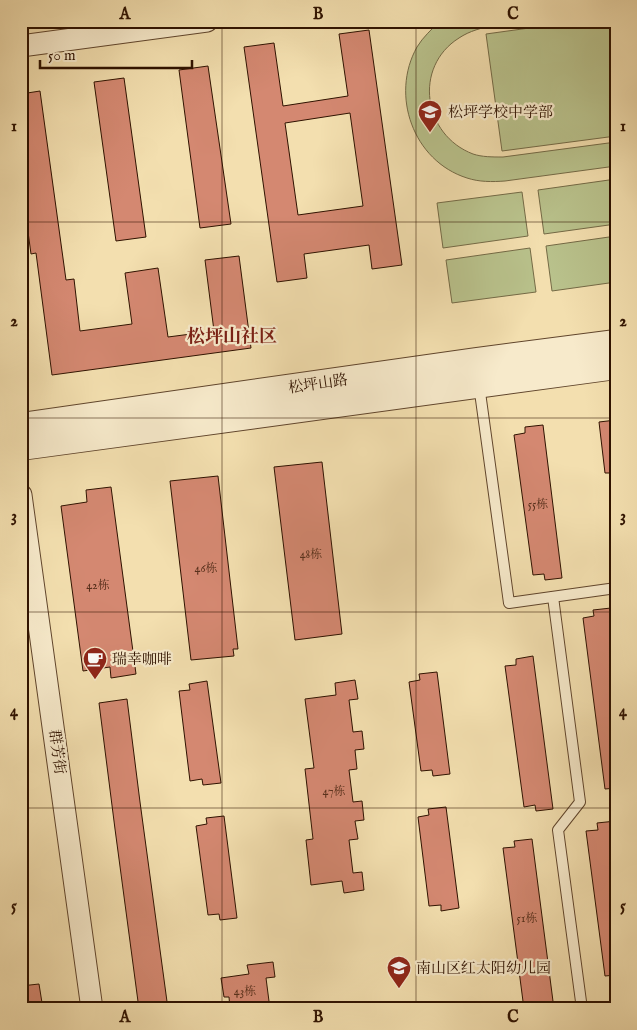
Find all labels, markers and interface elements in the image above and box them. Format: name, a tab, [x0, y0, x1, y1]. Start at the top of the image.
text: A	[119, 5, 132, 25]
text: B	[313, 5, 324, 25]
text: C	[507, 5, 519, 25]
scale bar	[40, 38, 192, 70]
text: 50 m	[48, 46, 76, 65]
school or university icon: 松坪学校中学部	[417, 99, 443, 133]
place label: 松坪学校中学部	[448, 103, 553, 122]
text: 1	[11, 117, 17, 137]
text: 1	[620, 117, 626, 137]
text: 2	[10, 312, 18, 332]
text: 2	[619, 312, 627, 332]
district label: 松坪山社区	[187, 326, 277, 349]
street label: 松坪山路	[287, 370, 349, 398]
house number: 55栋	[528, 497, 548, 512]
text: 3	[11, 507, 17, 527]
text: 3	[620, 507, 626, 527]
house number: 48栋	[300, 547, 322, 562]
house number: 46栋	[195, 561, 217, 576]
house number: 42栋	[86, 578, 110, 593]
cafe icon: 瑞幸咖啡	[82, 646, 108, 680]
place label: 瑞幸咖啡	[112, 650, 172, 669]
text: 4	[10, 702, 19, 722]
text: 4	[619, 702, 628, 722]
street label: 群芳街	[44, 728, 70, 776]
house number: 47栋	[322, 784, 346, 799]
text: 5	[11, 897, 17, 917]
text: 5	[620, 897, 626, 917]
house number: 51栋	[517, 911, 537, 926]
school or university icon: 南山区红太阳幼儿园	[386, 955, 412, 989]
place label: 南山区红太阳幼儿园	[416, 959, 551, 978]
house number: 43栋	[234, 984, 256, 999]
text: A	[119, 1008, 132, 1028]
text: B	[313, 1008, 324, 1028]
text: C	[507, 1008, 519, 1028]

